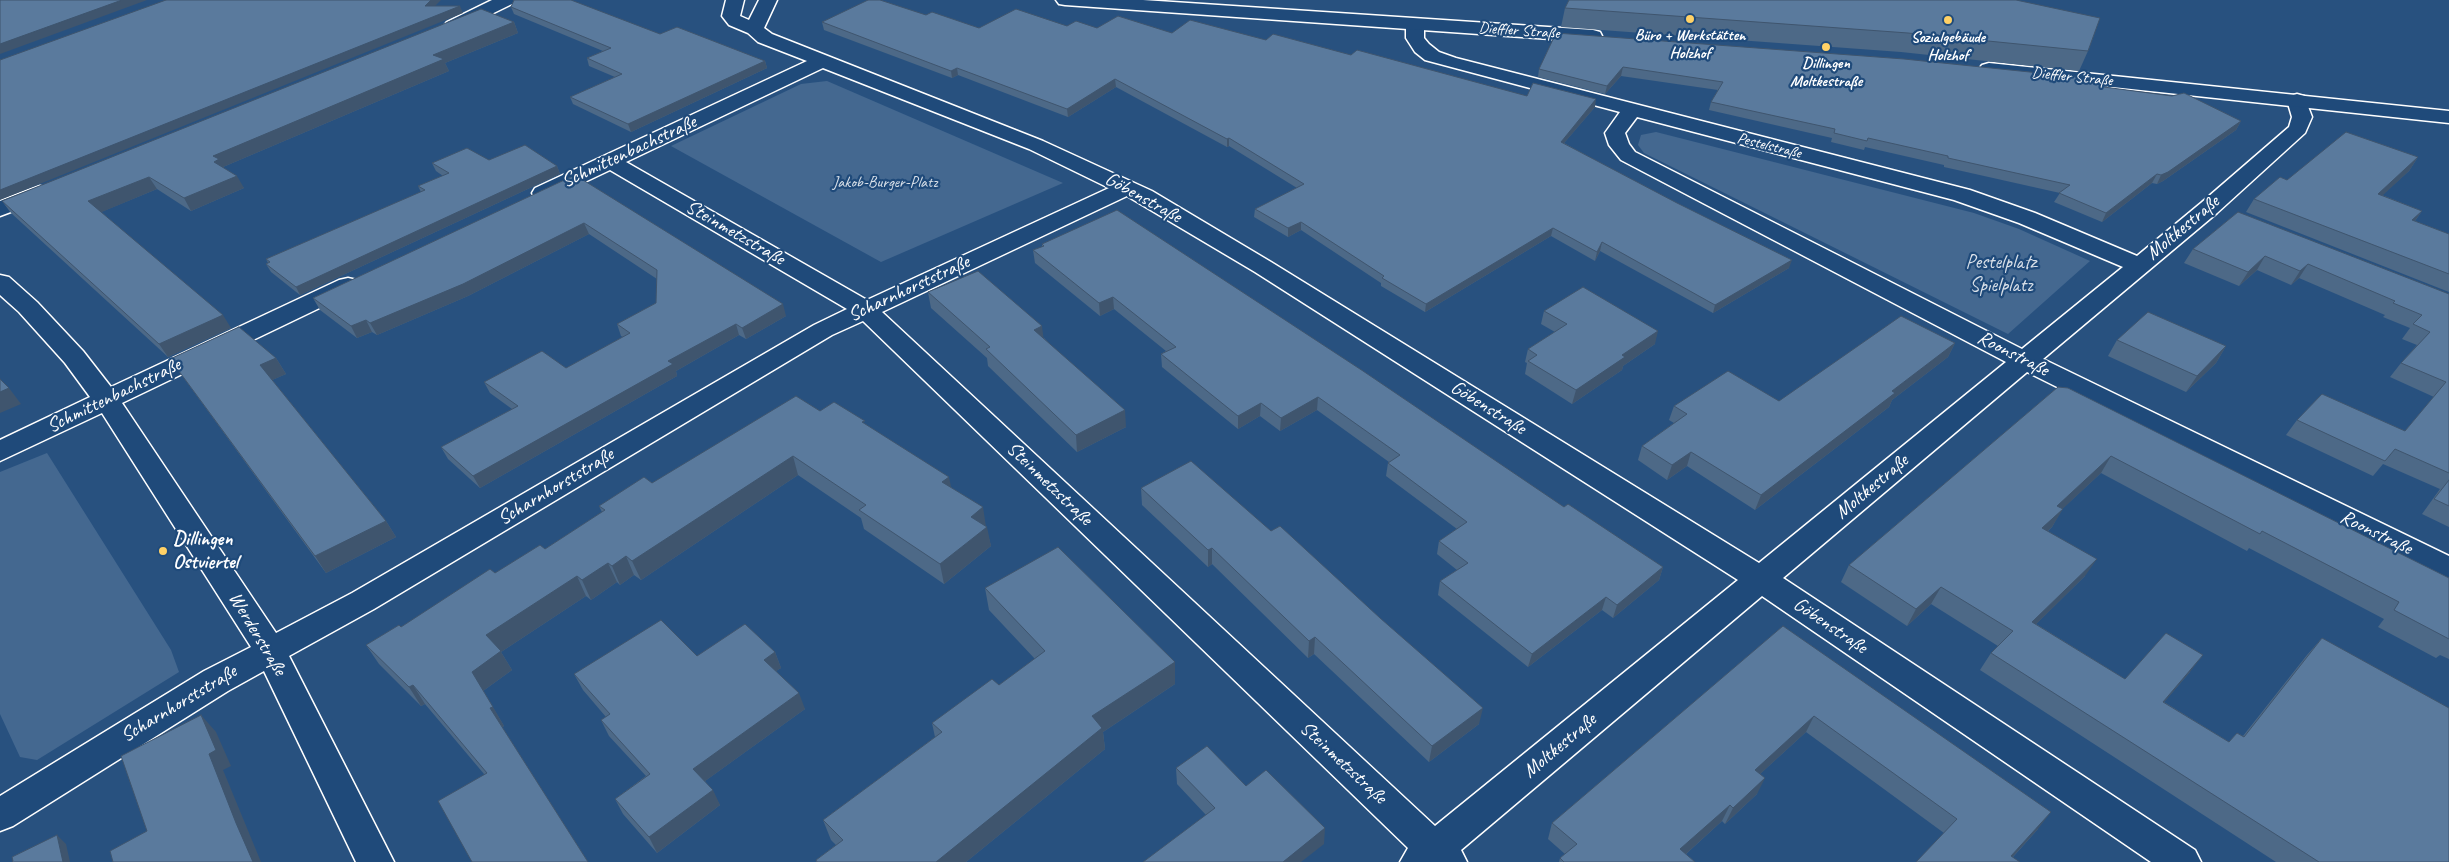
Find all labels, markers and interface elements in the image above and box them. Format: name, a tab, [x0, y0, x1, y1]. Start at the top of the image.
marker: Büro + Werkstätten Holzhof	[1684, 13, 1696, 25]
marker: Sozialgebäude Holzhof	[1942, 14, 1954, 26]
street label: Dieffler Straße	[1478, 19, 1560, 43]
place label: Büro + Werkstätten Holzhof	[1635, 26, 1745, 64]
place label: Sozialgebäude Holzhof	[1911, 28, 1985, 66]
marker: Dillingen Moltkestraße	[1820, 41, 1832, 53]
place label: Dillingen Moltkestraße	[1790, 54, 1862, 92]
street label: Dieffler Straße	[2031, 63, 2113, 91]
street label: Schmittenbachstraße	[558, 110, 700, 194]
street label: Pestelstraße	[1735, 129, 1803, 163]
street label: Göbenstraße	[1100, 167, 1186, 229]
park label: Jakob-Burger-Platz	[833, 173, 937, 193]
street label: Moltkestraße	[2141, 190, 2225, 266]
street label: Steinmetzstraße	[681, 195, 789, 271]
street label: Scharnhorststraße	[845, 250, 973, 328]
park label: Pestelplatz Spielplatz	[1966, 251, 2036, 298]
street label: Roonstraße	[1973, 326, 2053, 382]
street label: Schmittenbachstraße	[43, 353, 185, 439]
street label: Göbenstraße	[1446, 376, 1530, 440]
street label: Steinmetzstraße	[1001, 437, 1097, 531]
street label: Scharnhorststraße	[494, 443, 618, 531]
street label: Moltkestraße	[1830, 449, 1914, 525]
street label: Roonstraße	[2336, 505, 2416, 561]
place label: Dillingen Ostviertel	[173, 528, 238, 575]
marker: Dillingen Ostviertel	[157, 545, 169, 557]
street label: Werderstraße	[223, 588, 291, 680]
street label: Göbenstraße	[1788, 593, 1872, 659]
street label: Scharnhorststraße	[117, 660, 241, 748]
street label: Moltkestraße	[1518, 708, 1602, 784]
street label: Steinmetzstraße	[1294, 717, 1392, 809]

